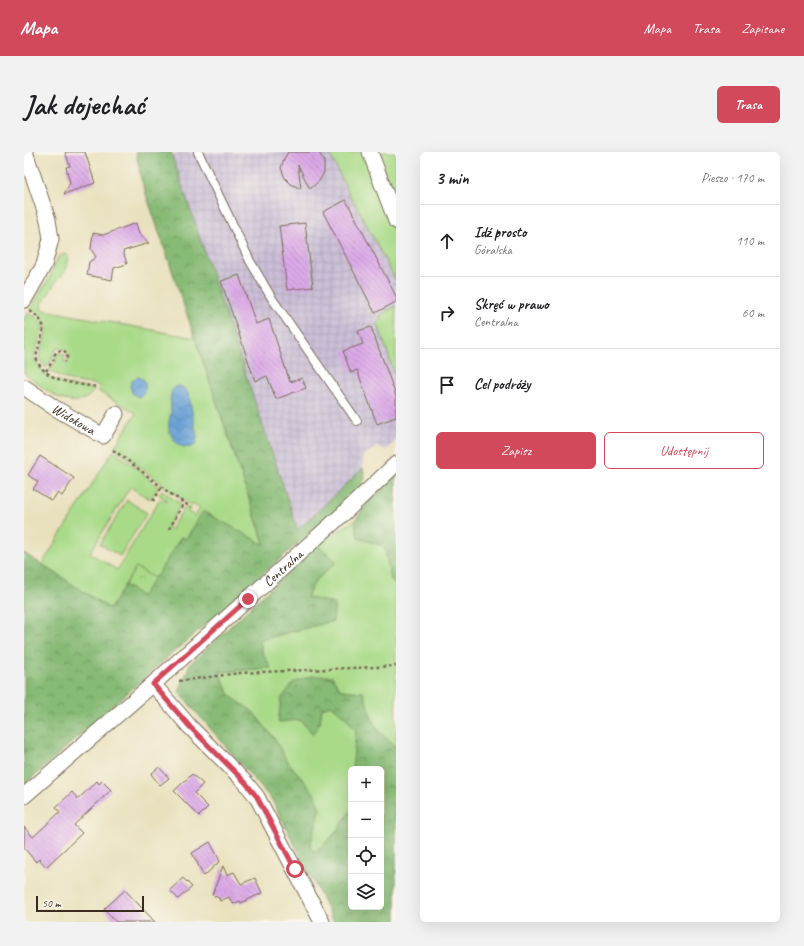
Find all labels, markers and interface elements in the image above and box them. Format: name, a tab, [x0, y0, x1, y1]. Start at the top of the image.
text: Mapa	[20, 16, 57, 40]
text: Mapa	[644, 20, 671, 37]
text: Trasa	[693, 20, 720, 37]
text: Zapisane	[742, 20, 784, 37]
button: Trasa	[717, 86, 780, 123]
text: Jak dojechać	[24, 87, 145, 122]
text: 3 min	[436, 168, 469, 189]
text: Pieszo · 170 m	[701, 170, 764, 186]
text: Idź prosto	[474, 223, 527, 242]
icon: ahead	[436, 230, 458, 252]
text: 110 m	[736, 233, 764, 249]
text: Góralska	[474, 242, 512, 258]
text: Skręć w prawo	[474, 295, 549, 314]
icon: right	[436, 302, 458, 324]
text: 60 m	[742, 305, 764, 321]
text: Centralna	[474, 314, 518, 330]
icon: arrive	[436, 374, 458, 396]
text: Cel podróży	[474, 375, 530, 394]
street label: Widokowa	[49, 400, 99, 439]
button: Zapisz	[436, 432, 596, 469]
button: Udostępnij	[604, 432, 764, 469]
street label: Centralna	[260, 545, 307, 590]
route end	[239, 590, 257, 608]
map controls	[348, 766, 384, 910]
button: +	[348, 766, 384, 802]
button: −	[348, 802, 384, 838]
button: locate	[348, 838, 384, 874]
route start	[286, 860, 304, 878]
button: layers	[348, 874, 384, 910]
scale bar	[36, 894, 144, 913]
text: 50 m	[42, 896, 61, 910]

